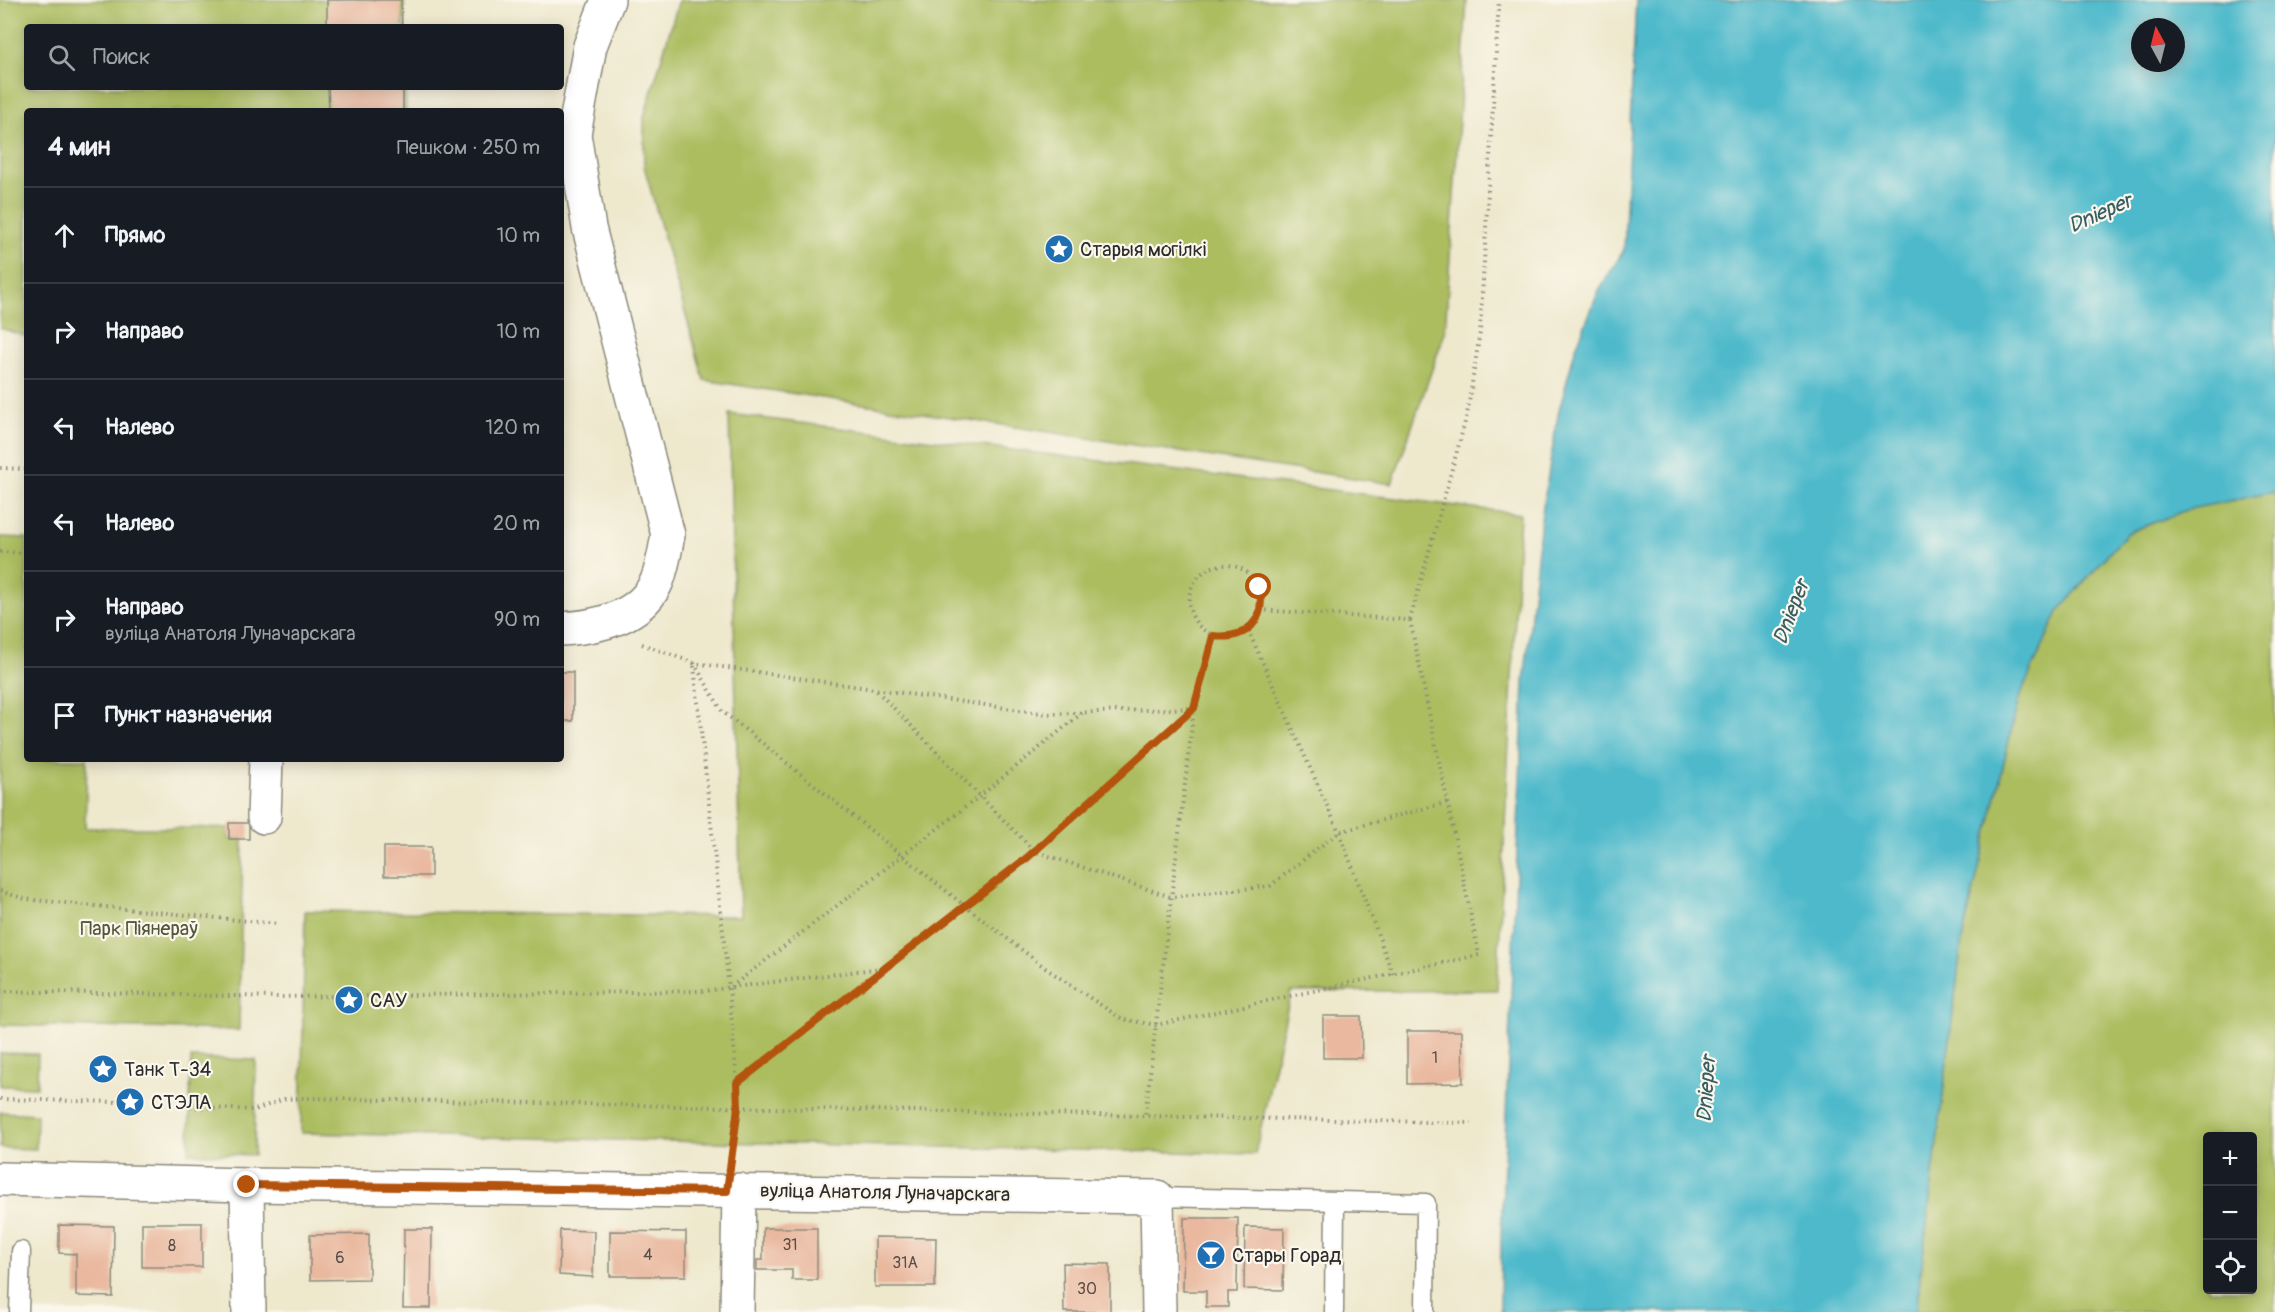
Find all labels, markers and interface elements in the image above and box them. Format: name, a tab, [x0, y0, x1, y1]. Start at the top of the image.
north arrow	[2131, 18, 2185, 72]
search box	[24, 24, 564, 90]
icon: search	[45, 41, 78, 74]
text: Поиск	[93, 43, 150, 71]
text: 4 мин	[48, 131, 110, 163]
text: Пешком · 250 m	[397, 135, 540, 160]
water label: Dnieper	[2064, 186, 2139, 239]
icon: ahead	[48, 219, 81, 252]
text: Прямо	[105, 221, 165, 249]
text: 10 m	[496, 223, 540, 248]
place icon: Старыя могілкі	[1043, 233, 1075, 265]
place label: Старыя могілкі	[1080, 237, 1206, 262]
icon: right	[48, 315, 81, 348]
text: Направо	[105, 317, 184, 345]
text: 10 m	[496, 319, 540, 344]
icon: left	[48, 411, 81, 444]
text: Налево	[105, 413, 174, 441]
text: 120 m	[485, 415, 540, 440]
icon: left	[48, 507, 81, 540]
text: Налево	[105, 509, 174, 537]
text: 20 m	[493, 511, 540, 536]
route start	[1245, 573, 1271, 599]
water label: Dnieper	[1767, 574, 1817, 648]
text: Направо	[105, 593, 184, 621]
icon: right	[48, 603, 81, 636]
text: 90 m	[494, 607, 540, 632]
text: вуліца Анатоля Луначарскага	[105, 621, 355, 646]
icon: arrive	[48, 699, 81, 732]
text: Пункт назначения	[105, 701, 272, 729]
park label: Парк Піянераў	[80, 916, 198, 941]
place icon: САУ	[333, 984, 365, 1016]
place label: САУ	[370, 988, 407, 1013]
house number: 1	[1432, 1048, 1438, 1068]
water label: Dnieper	[1691, 1052, 1722, 1123]
place icon: Танк Т-34	[87, 1053, 119, 1085]
place label: Танк Т-34	[124, 1057, 212, 1082]
place icon: СТЭЛА	[114, 1086, 146, 1118]
place label: СТЭЛА	[151, 1090, 211, 1115]
map controls	[2203, 1132, 2257, 1294]
button: +	[2203, 1132, 2257, 1186]
route end	[233, 1171, 259, 1197]
street label: вуліца Анатоля Луначарскага	[760, 1178, 1010, 1207]
button: −	[2203, 1186, 2257, 1240]
house number: 31	[782, 1235, 798, 1255]
house number: 8	[168, 1236, 176, 1256]
bar icon: Стары Горад	[1195, 1239, 1227, 1271]
button: locate	[2203, 1240, 2257, 1294]
place label: Стары Горад	[1232, 1243, 1341, 1268]
house number: 4	[643, 1245, 653, 1265]
house number: 6	[335, 1248, 345, 1268]
house number: 31А	[892, 1253, 918, 1273]
house number: 30	[1077, 1279, 1097, 1299]

